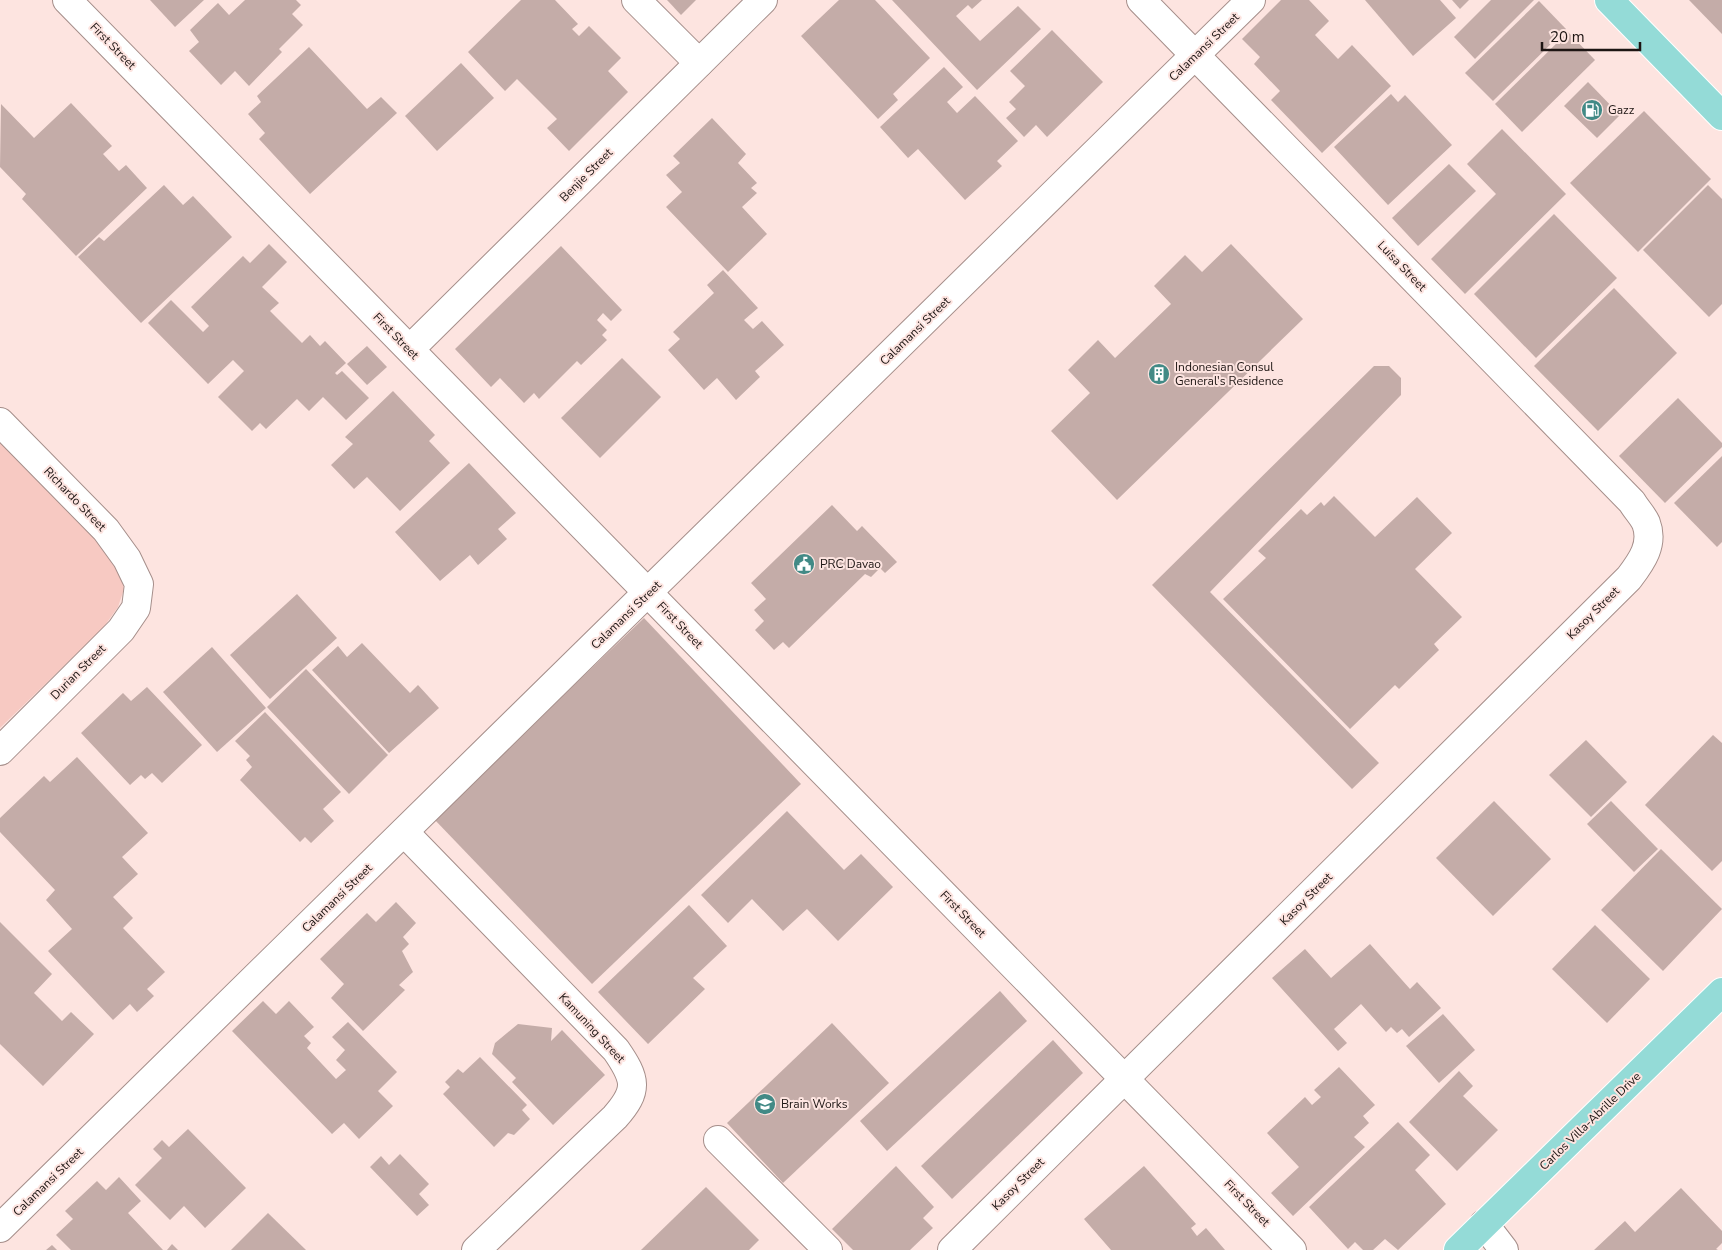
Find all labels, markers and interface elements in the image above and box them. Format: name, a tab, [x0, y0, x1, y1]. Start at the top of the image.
street label: Calamansi Street	[1165, 9, 1243, 85]
street label: First Street	[87, 19, 140, 73]
scale bar	[1542, 20, 1640, 52]
text: 20 m	[1550, 27, 1585, 47]
fuel station icon: Gazz	[1580, 98, 1604, 122]
place label: Gazz	[1608, 102, 1635, 118]
street label: Benjie Street	[556, 144, 617, 205]
street label: Luisa Street	[1374, 237, 1430, 295]
street label: Calamansi Street	[876, 293, 954, 369]
street label: First Street	[370, 309, 423, 363]
place label: Indonesian Consul General's Residence	[1175, 359, 1283, 389]
building icon: Indonesian Consul General's Residence	[1147, 362, 1171, 386]
street label: Richardo Street	[40, 463, 110, 535]
public building icon: PRC Davao	[792, 552, 816, 576]
place label: PRC Davao	[820, 556, 881, 572]
street label: Calamansi Street	[587, 577, 665, 653]
street label: Kasoy Street	[1563, 583, 1623, 643]
street label: First Street	[654, 598, 707, 652]
street label: Durian Street	[47, 640, 110, 703]
street label: Calamansi Street	[298, 860, 376, 936]
street label: Kasoy Street	[1276, 869, 1336, 929]
street label: First Street	[937, 887, 990, 941]
street label: Kamuning Street	[555, 990, 629, 1067]
street label: Carlos Villa-Abrille Drive	[1536, 1068, 1644, 1174]
school or university icon: Brain Works	[753, 1092, 777, 1116]
place label: Brain Works	[781, 1096, 848, 1112]
street label: Calamansi Street	[9, 1144, 87, 1220]
street label: Kasoy Street	[988, 1154, 1048, 1214]
street label: First Street	[1221, 1176, 1274, 1230]

